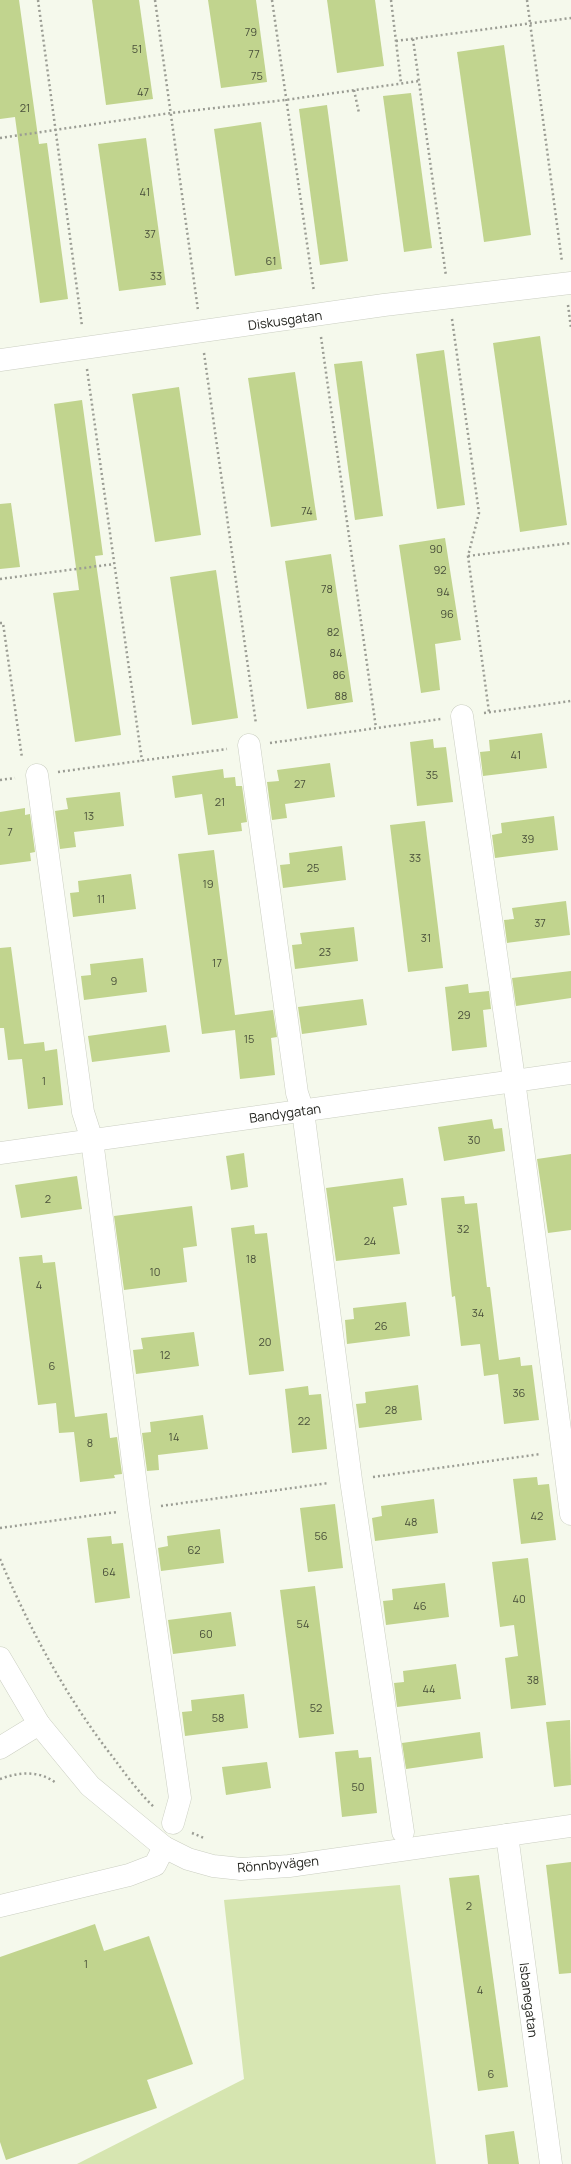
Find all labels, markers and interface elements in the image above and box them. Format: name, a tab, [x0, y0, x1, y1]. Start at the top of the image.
house number: 79	[245, 24, 257, 39]
house number: 51	[132, 41, 142, 56]
house number: 77	[248, 46, 260, 61]
house number: 75	[251, 68, 263, 83]
house number: 47	[137, 84, 149, 99]
house number: 21	[20, 100, 30, 115]
house number: 41	[140, 184, 150, 199]
house number: 37	[144, 226, 156, 241]
house number: 61	[266, 253, 276, 268]
house number: 33	[150, 268, 162, 283]
street label: Diskusgatan	[247, 306, 323, 334]
house number: 74	[301, 503, 313, 518]
house number: 90	[429, 541, 443, 556]
house number: 92	[433, 562, 447, 577]
house number: 78	[321, 581, 333, 596]
house number: 94	[436, 584, 450, 599]
house number: 96	[440, 606, 454, 621]
house number: 82	[327, 624, 339, 639]
house number: 84	[330, 645, 342, 660]
house number: 86	[332, 667, 346, 682]
house number: 88	[335, 688, 347, 703]
house number: 41	[511, 747, 521, 762]
house number: 35	[426, 767, 438, 782]
house number: 27	[294, 776, 306, 791]
house number: 21	[215, 794, 225, 809]
house number: 13	[84, 808, 94, 823]
house number: 7	[7, 824, 13, 839]
house number: 39	[522, 831, 535, 846]
house number: 33	[409, 850, 421, 865]
house number: 25	[307, 860, 319, 875]
house number: 19	[202, 876, 214, 891]
house number: 11	[97, 891, 105, 906]
house number: 37	[534, 915, 546, 930]
house number: 31	[421, 930, 431, 945]
house number: 23	[319, 944, 331, 959]
house number: 17	[212, 955, 222, 970]
house number: 9	[111, 973, 118, 988]
house number: 29	[457, 1007, 471, 1022]
house number: 15	[244, 1031, 254, 1046]
house number: 1	[42, 1073, 46, 1088]
street label: Bandygatan	[248, 1099, 322, 1127]
house number: 30	[468, 1132, 480, 1147]
house number: 2	[45, 1191, 51, 1206]
house number: 32	[457, 1221, 469, 1236]
house number: 24	[364, 1233, 376, 1248]
house number: 18	[246, 1251, 256, 1266]
house number: 10	[149, 1264, 161, 1279]
house number: 4	[36, 1277, 42, 1292]
house number: 34	[472, 1305, 484, 1320]
house number: 26	[374, 1318, 388, 1333]
house number: 20	[259, 1334, 271, 1349]
house number: 12	[160, 1347, 170, 1362]
house number: 6	[49, 1358, 56, 1373]
house number: 36	[513, 1385, 526, 1400]
house number: 28	[385, 1402, 397, 1417]
house number: 22	[298, 1413, 310, 1428]
house number: 14	[169, 1429, 179, 1444]
house number: 8	[87, 1435, 93, 1450]
house number: 42	[531, 1508, 543, 1523]
house number: 48	[405, 1514, 417, 1529]
house number: 56	[314, 1528, 328, 1543]
house number: 62	[187, 1542, 201, 1557]
house number: 64	[102, 1564, 116, 1579]
house number: 40	[512, 1591, 526, 1606]
house number: 46	[413, 1598, 427, 1613]
house number: 54	[297, 1616, 309, 1631]
house number: 60	[199, 1626, 213, 1641]
house number: 38	[527, 1672, 539, 1687]
house number: 44	[422, 1681, 436, 1696]
house number: 52	[310, 1700, 322, 1715]
house number: 58	[212, 1710, 224, 1725]
house number: 50	[351, 1779, 365, 1794]
street label: Rönnbyvägen	[236, 1851, 320, 1877]
house number: 2	[466, 1898, 472, 1913]
house number: 1	[84, 1956, 88, 1971]
street label: Isbanegatan	[515, 1962, 543, 2038]
house number: 4	[477, 1982, 483, 1997]
house number: 6	[488, 2066, 495, 2081]

